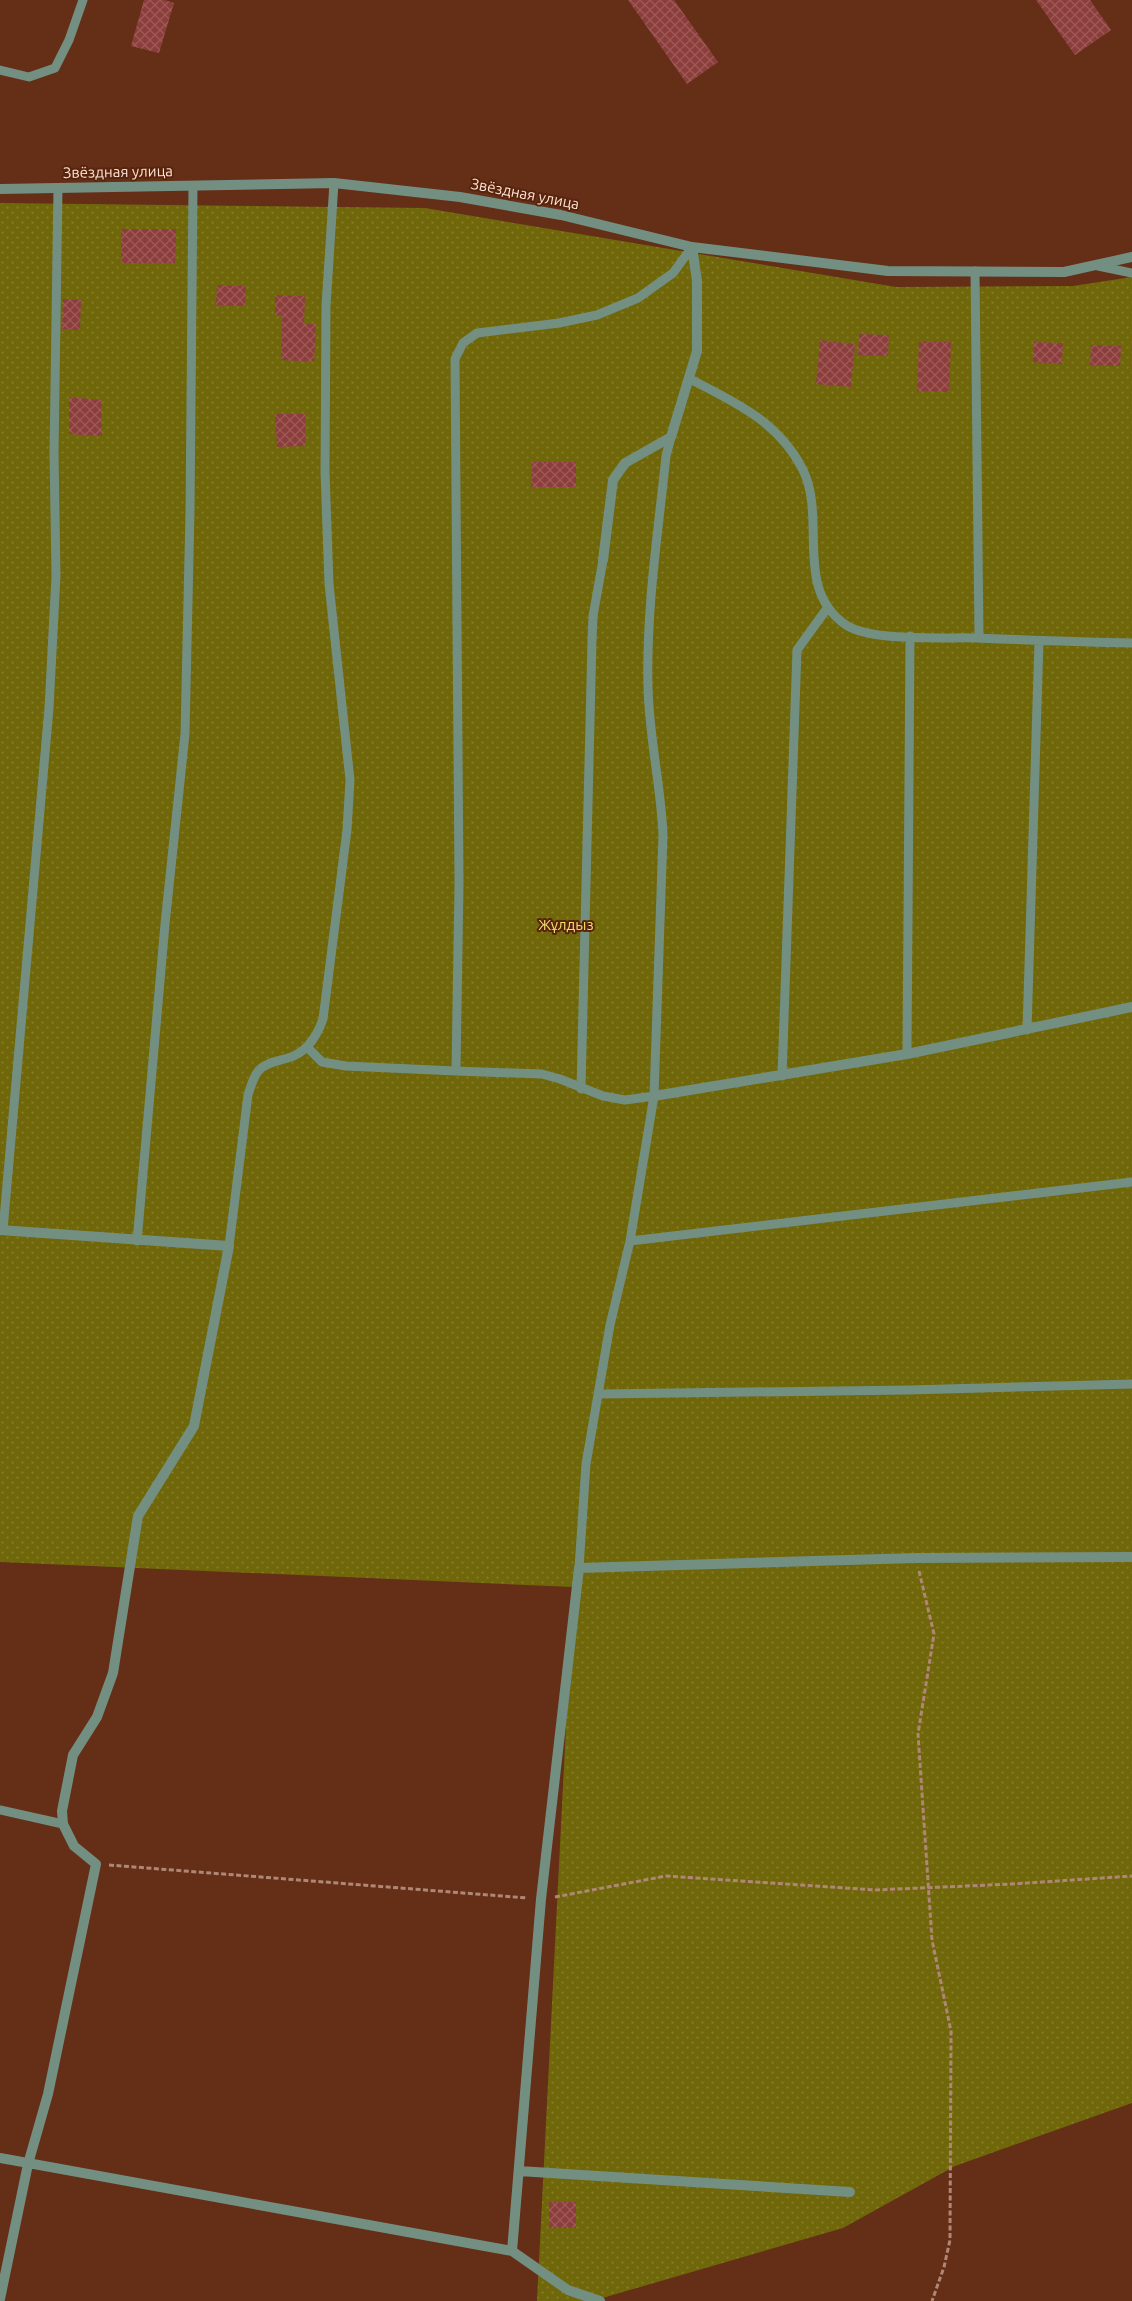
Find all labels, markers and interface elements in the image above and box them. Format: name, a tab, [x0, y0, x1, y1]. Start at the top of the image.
street label: Звёздная улица	[63, 162, 173, 181]
street label: Звёздная улица	[469, 175, 581, 212]
park label: Жұлдыз	[538, 916, 594, 933]

